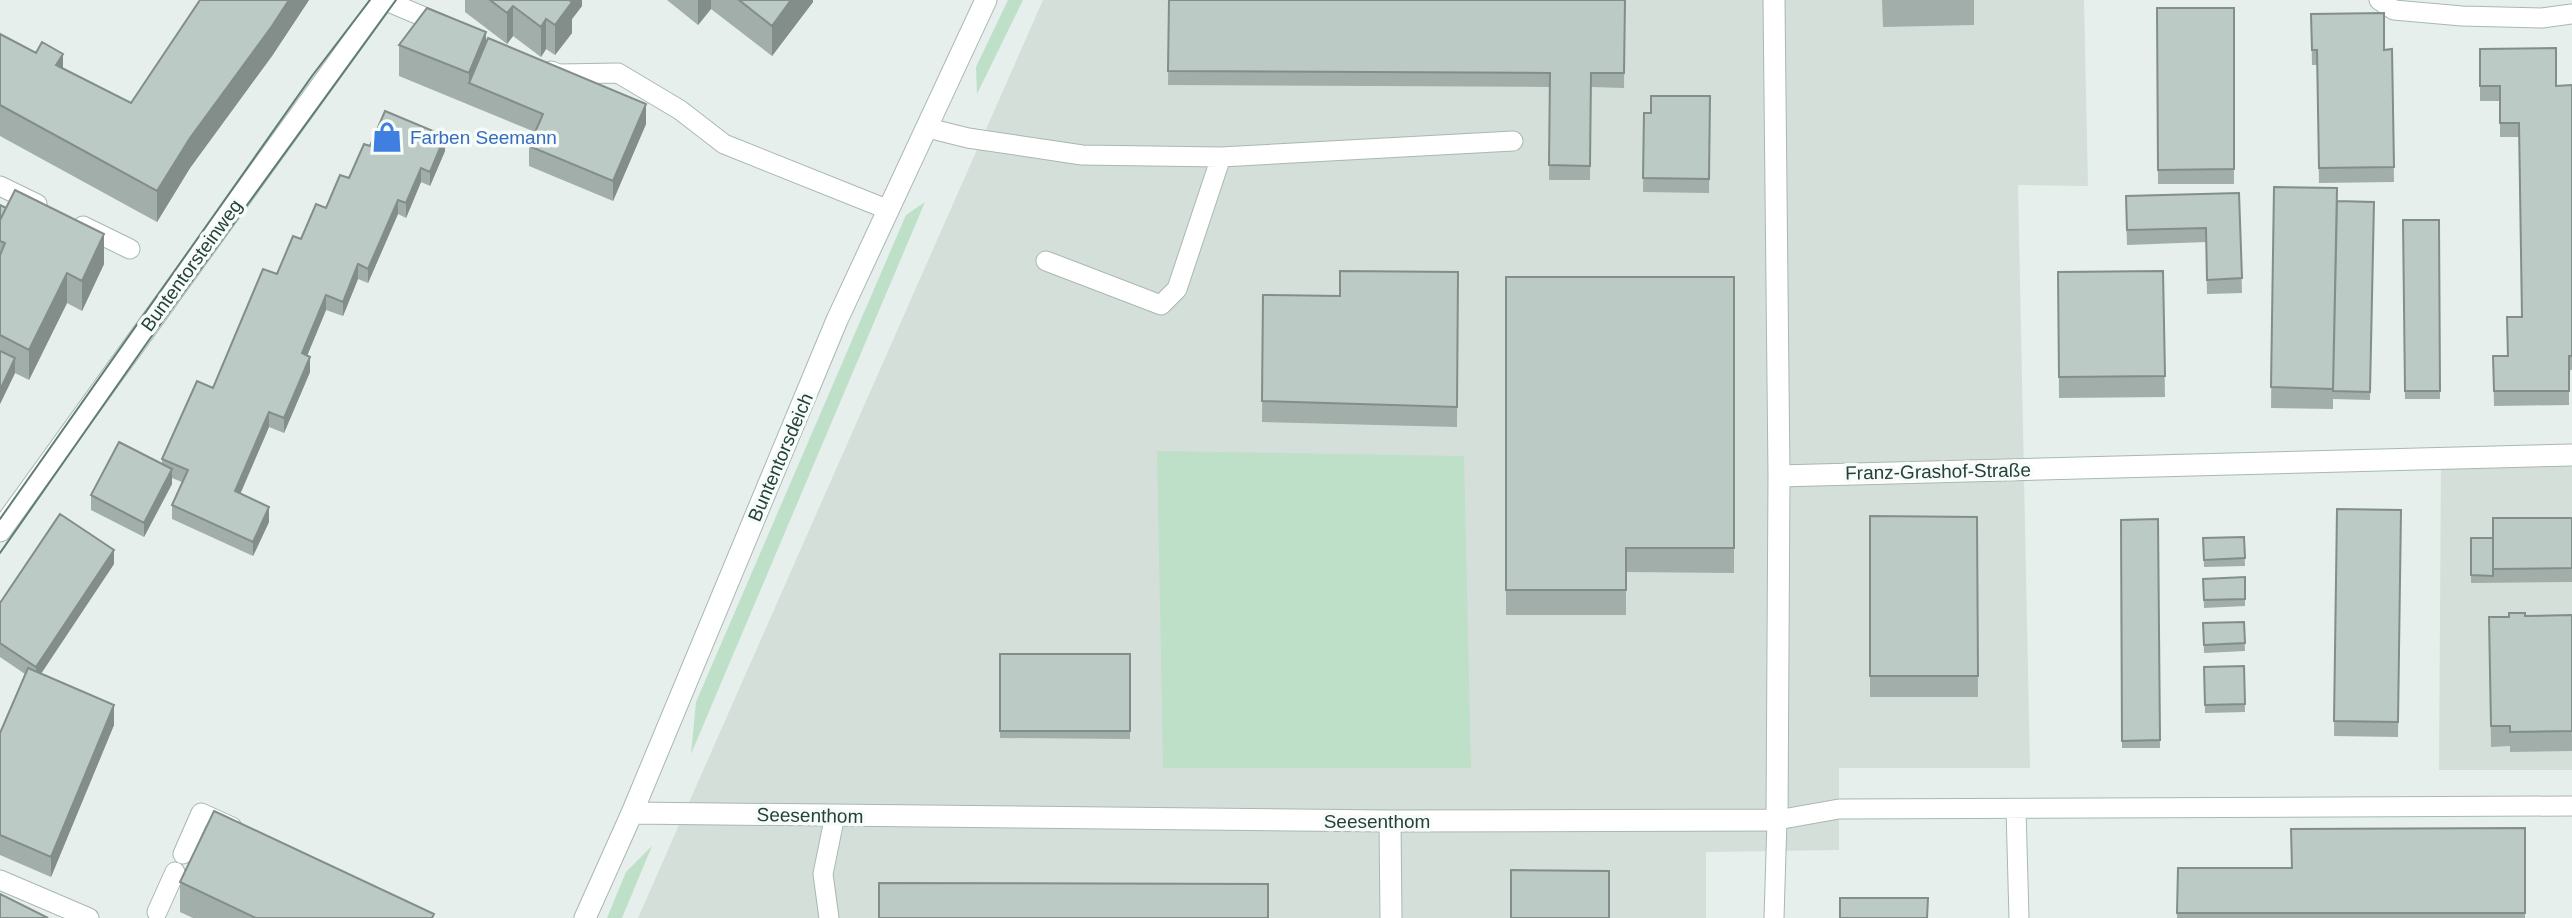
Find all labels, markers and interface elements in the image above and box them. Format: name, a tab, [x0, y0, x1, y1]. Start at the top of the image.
shop icon: Farben Seemann	[370, 120, 404, 154]
place label: Farben Seemann	[410, 127, 557, 148]
street label: Buntentorsteinweg	[137, 195, 246, 335]
street label: Buntentorsdeich	[744, 390, 817, 525]
street label: Franz-Grashof-Straße	[1845, 459, 2031, 484]
street label: Seesenthom	[756, 804, 864, 827]
street label: Seesenthom	[1324, 811, 1430, 832]

